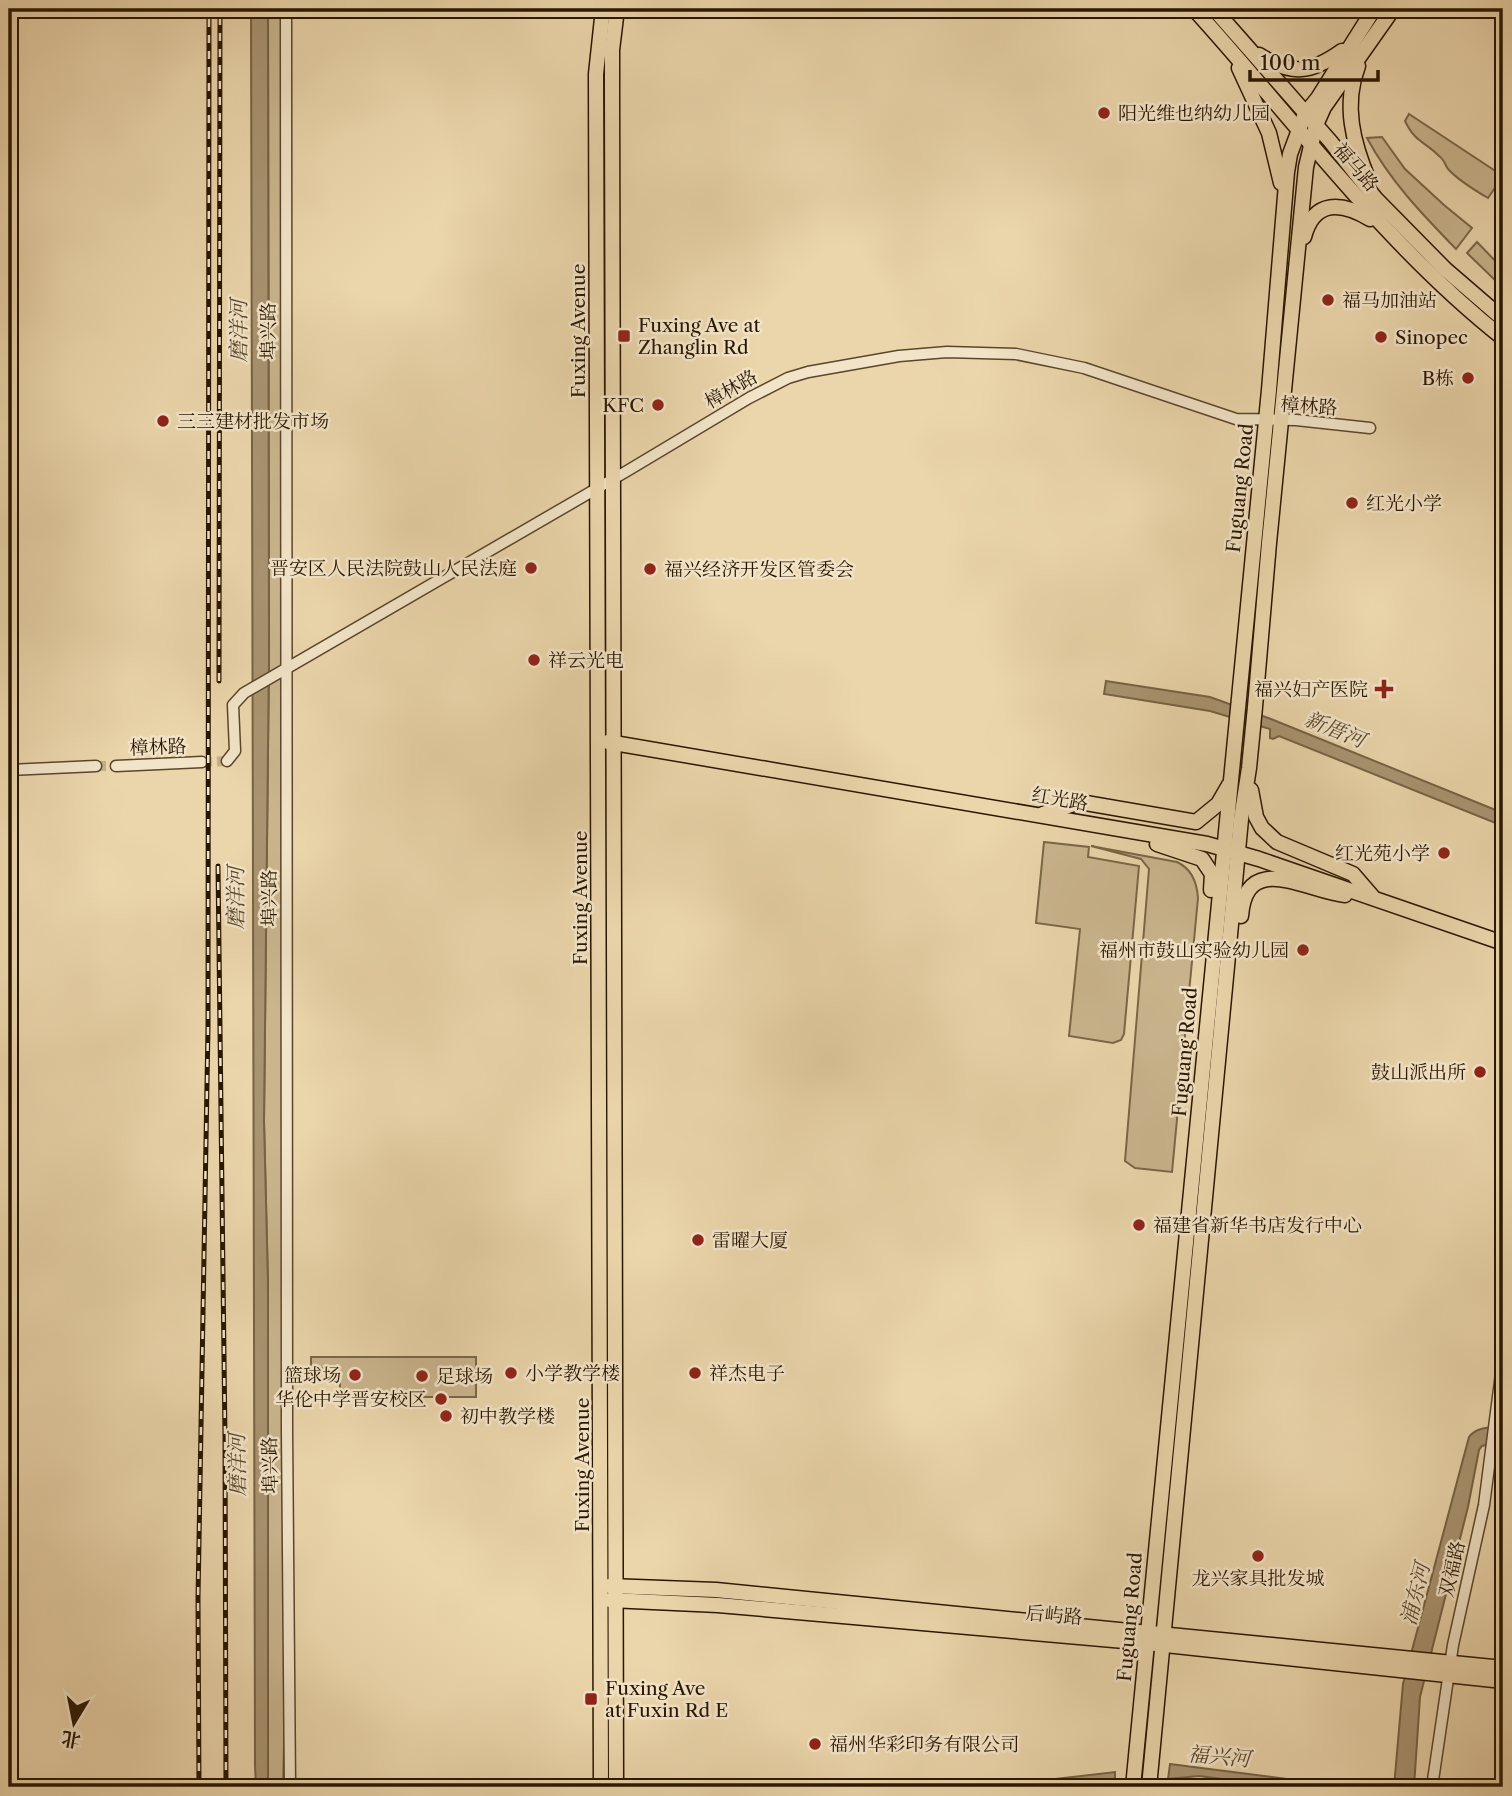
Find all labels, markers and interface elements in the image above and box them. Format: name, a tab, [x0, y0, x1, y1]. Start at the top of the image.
scale bar	[1250, 38, 1377, 82]
text: 100 m	[1260, 50, 1321, 75]
place label: 阳光维也纳幼儿园	[1118, 102, 1270, 125]
marker: 阳光维也纳幼儿园	[1096, 105, 1112, 121]
street label: 福马路	[1329, 138, 1383, 196]
street label: Fuxing Avenue	[567, 264, 590, 398]
place label: 福马加油站	[1342, 289, 1437, 312]
marker: 福马加油站	[1320, 292, 1336, 308]
water label: 磨洋河	[226, 296, 251, 363]
street label: 埠兴路	[257, 302, 280, 360]
place label: Fuxing Ave at Zhanglin Rd	[638, 314, 760, 359]
place label: Sinopec	[1395, 326, 1468, 349]
marker: Fuxing Ave at Zhanglin Rd	[616, 328, 632, 344]
marker: Sinopec	[1373, 329, 1389, 345]
street label: 樟林路	[701, 365, 761, 413]
place label: B栋	[1422, 367, 1454, 390]
marker: B栋	[1460, 370, 1476, 386]
street label: 樟林路	[1280, 393, 1338, 419]
place label: KFC	[602, 394, 644, 417]
marker: KFC	[650, 397, 666, 413]
place label: 三三建材批发市场	[177, 410, 329, 433]
marker: 三三建材批发市场	[155, 413, 171, 429]
street label: Fuguang Road	[1222, 422, 1258, 554]
place label: 红光小学	[1366, 492, 1442, 515]
marker: 红光小学	[1344, 495, 1360, 511]
place label: 晋安区人民法院鼓山人民法庭	[270, 557, 517, 580]
place label: 福兴经济开发区管委会	[664, 558, 854, 581]
marker: 晋安区人民法院鼓山人民法庭	[523, 560, 539, 576]
marker: 福兴经济开发区管委会	[642, 561, 658, 577]
place label: 祥云光电	[548, 649, 624, 672]
marker: 祥云光电	[526, 652, 542, 668]
place label: 福兴妇产医院	[1254, 678, 1368, 701]
marker: 福兴妇产医院	[1374, 679, 1394, 699]
water label: 新厝河	[1301, 706, 1373, 754]
street label: 樟林路	[129, 735, 187, 759]
street label: 红光路	[1030, 783, 1090, 815]
street label: Fuxing Avenue	[569, 831, 592, 965]
place label: 红光苑小学	[1335, 842, 1430, 865]
marker: 红光苑小学	[1436, 845, 1452, 861]
water label: 磨洋河	[223, 863, 248, 930]
street label: 埠兴路	[258, 869, 281, 927]
place label: 福州市鼓山实验幼儿园	[1099, 939, 1289, 962]
marker: 福州市鼓山实验幼儿园	[1295, 942, 1311, 958]
street label: Fuguang Road	[1168, 986, 1202, 1118]
place label: 鼓山派出所	[1371, 1061, 1466, 1084]
marker: 鼓山派出所	[1472, 1064, 1488, 1080]
place label: 福建省新华书店发行中心	[1153, 1214, 1362, 1237]
marker: 福建省新华书店发行中心	[1131, 1217, 1147, 1233]
place label: 雷曜大厦	[712, 1229, 788, 1252]
marker: 雷曜大厦	[690, 1232, 706, 1248]
place label: 小学教学楼	[525, 1362, 620, 1385]
place label: 祥杰电子	[709, 1362, 785, 1385]
place label: 篮球场	[284, 1364, 341, 1387]
place label: 足球场	[436, 1365, 493, 1388]
marker: 小学教学楼	[503, 1365, 519, 1381]
marker: 祥杰电子	[687, 1365, 703, 1381]
marker: 篮球场	[347, 1367, 363, 1383]
marker: 足球场	[414, 1368, 430, 1384]
place label: 华伦中学晋安校区	[275, 1388, 427, 1411]
marker: 华伦中学晋安校区	[433, 1391, 449, 1407]
street label: Fuxing Avenue	[571, 1398, 594, 1532]
place label: 初中教学楼	[460, 1405, 555, 1428]
marker: 初中教学楼	[438, 1408, 454, 1424]
water label: 磨洋河	[224, 1429, 250, 1497]
street label: 埠兴路	[258, 1436, 282, 1494]
street label: 双福路	[1434, 1539, 1470, 1599]
marker: 龙兴家具批发城	[1250, 1548, 1266, 1564]
street label: Fuguang Road	[1113, 1551, 1147, 1683]
water label: 浦东河	[1395, 1557, 1436, 1628]
place label: 龙兴家具批发城	[1191, 1567, 1325, 1590]
street label: 后屿路	[1025, 1601, 1083, 1629]
place label: Fuxing Ave at Fuxin Rd E	[605, 1677, 728, 1722]
north arrow	[38, 1688, 108, 1758]
marker: Fuxing Ave at Fuxin Rd E	[583, 1691, 599, 1707]
text: 北	[60, 1726, 82, 1752]
place label: 福州华彩印务有限公司	[829, 1733, 1019, 1756]
marker: 福州华彩印务有限公司	[807, 1736, 823, 1752]
water label: 福兴河	[1187, 1741, 1255, 1772]

